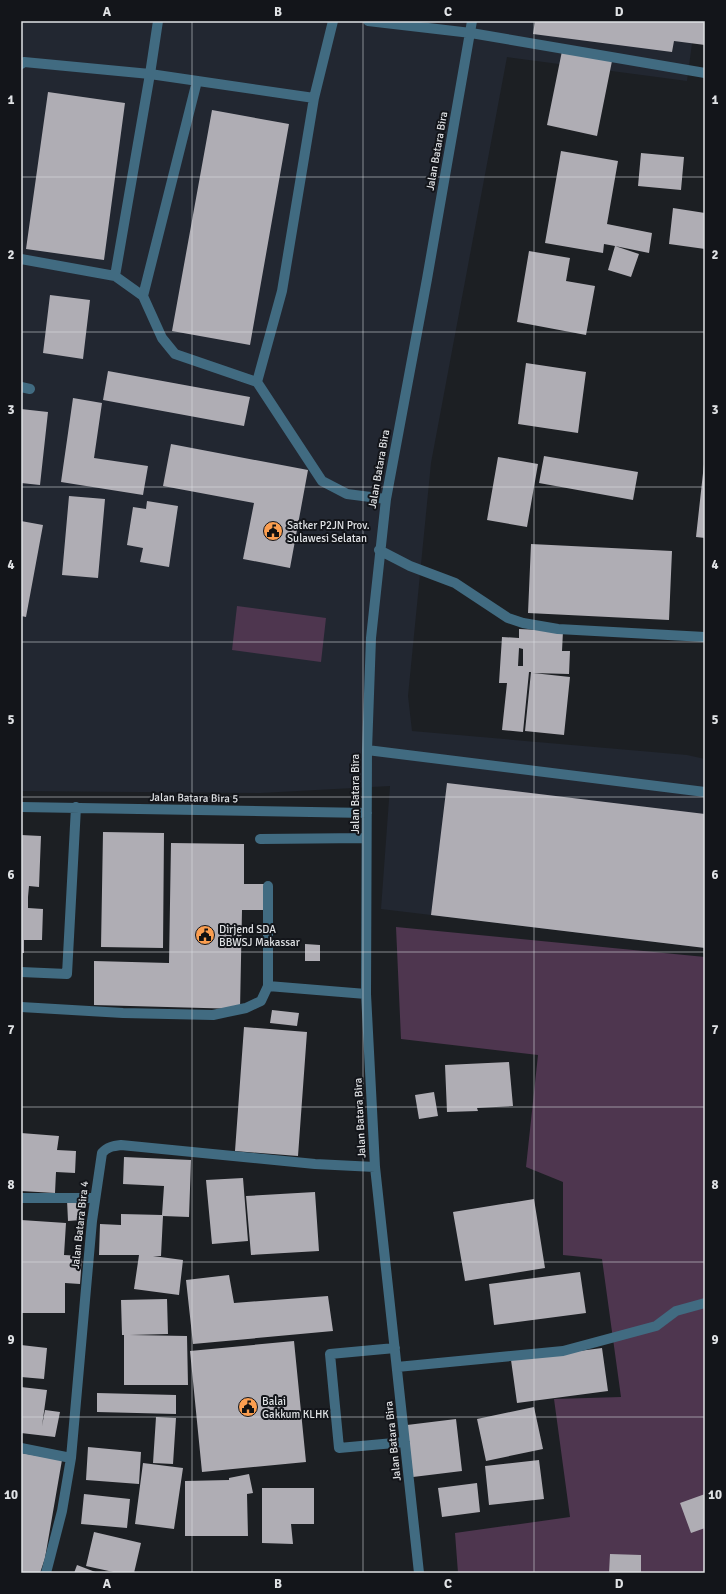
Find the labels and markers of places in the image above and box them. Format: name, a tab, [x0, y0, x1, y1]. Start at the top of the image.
place label: Satker P2JN Prov. Sulawesi Selatan	[287, 519, 370, 545]
public building icon: Satker P2JN Prov. Sulawesi Selatan	[262, 520, 284, 542]
place label: Dirjend SDA BBWSJ Makassar	[219, 923, 300, 949]
public building icon: Dirjend SDA BBWSJ Makassar	[194, 924, 216, 946]
place label: Balai Gakkum KLHK	[262, 1395, 329, 1421]
public building icon: Balai Gakkum KLHK	[237, 1396, 259, 1418]

